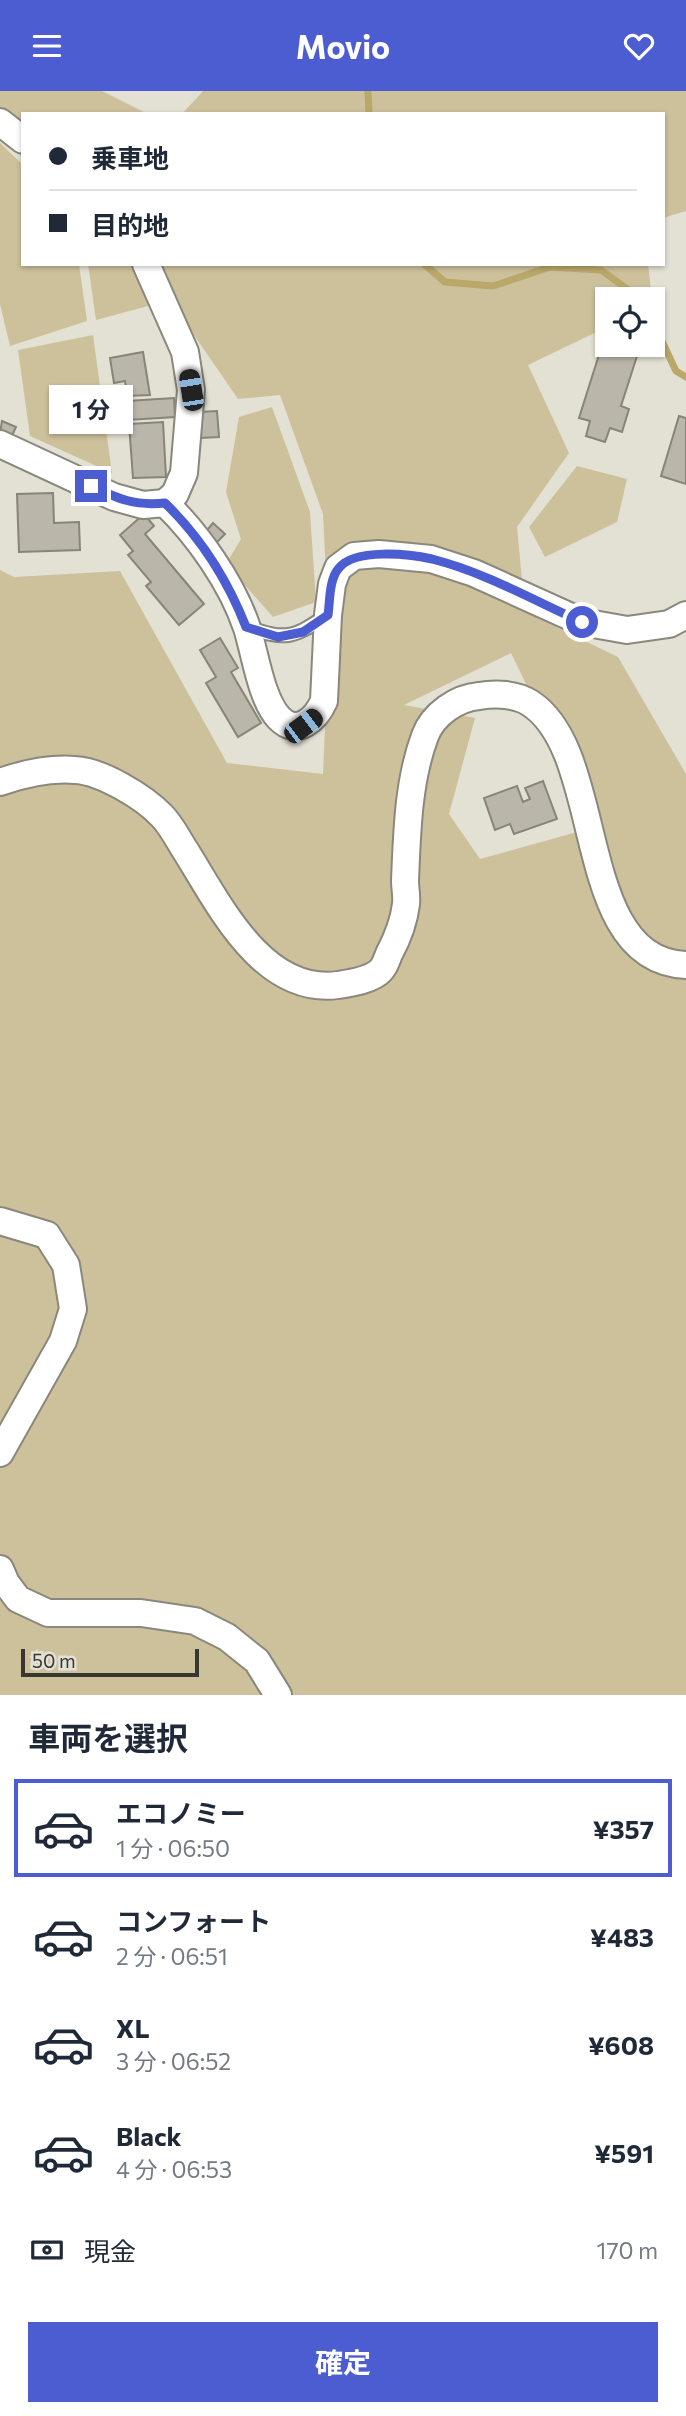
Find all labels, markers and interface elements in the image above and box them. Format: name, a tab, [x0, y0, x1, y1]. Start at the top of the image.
text: Movio	[296, 26, 390, 66]
icon: menu	[28, 27, 66, 65]
icon: heart	[620, 27, 658, 65]
text: 乗車地	[91, 142, 169, 173]
text: 目的地	[91, 209, 169, 240]
map controls	[595, 287, 665, 357]
button: locate	[595, 287, 665, 357]
car	[178, 368, 205, 412]
callout: 1 分	[49, 385, 133, 433]
text: 1 分	[72, 395, 110, 423]
route end	[75, 470, 107, 502]
route start	[566, 606, 598, 638]
car	[280, 705, 327, 747]
scale bar	[21, 1646, 200, 1678]
text: 50 m	[32, 1649, 76, 1672]
text: 車両を選択	[28, 1717, 188, 1757]
icon: car	[32, 1797, 95, 1860]
text: エコノミー	[116, 1797, 246, 1828]
text: ¥357	[593, 1813, 654, 1844]
text: 1 分 · 06:50	[116, 1834, 230, 1862]
icon: car	[32, 1905, 95, 1968]
text: コンフォート	[116, 1905, 271, 1936]
text: ¥483	[590, 1921, 654, 1952]
text: 2 分 · 06:51	[116, 1942, 228, 1970]
text: XL	[116, 2012, 150, 2043]
icon: car	[32, 2013, 95, 2076]
text: ¥608	[588, 2029, 654, 2060]
text: 3 分 · 06:52	[116, 2047, 231, 2075]
text: Black	[116, 2120, 182, 2151]
icon: car	[32, 2121, 95, 2184]
text: ¥591	[594, 2137, 654, 2168]
text: 4 分 · 06:53	[116, 2155, 232, 2183]
icon: cash	[28, 2231, 66, 2269]
text: 現金	[84, 2235, 136, 2266]
text: 170 m	[597, 2236, 658, 2264]
button: 確定	[28, 2322, 658, 2402]

